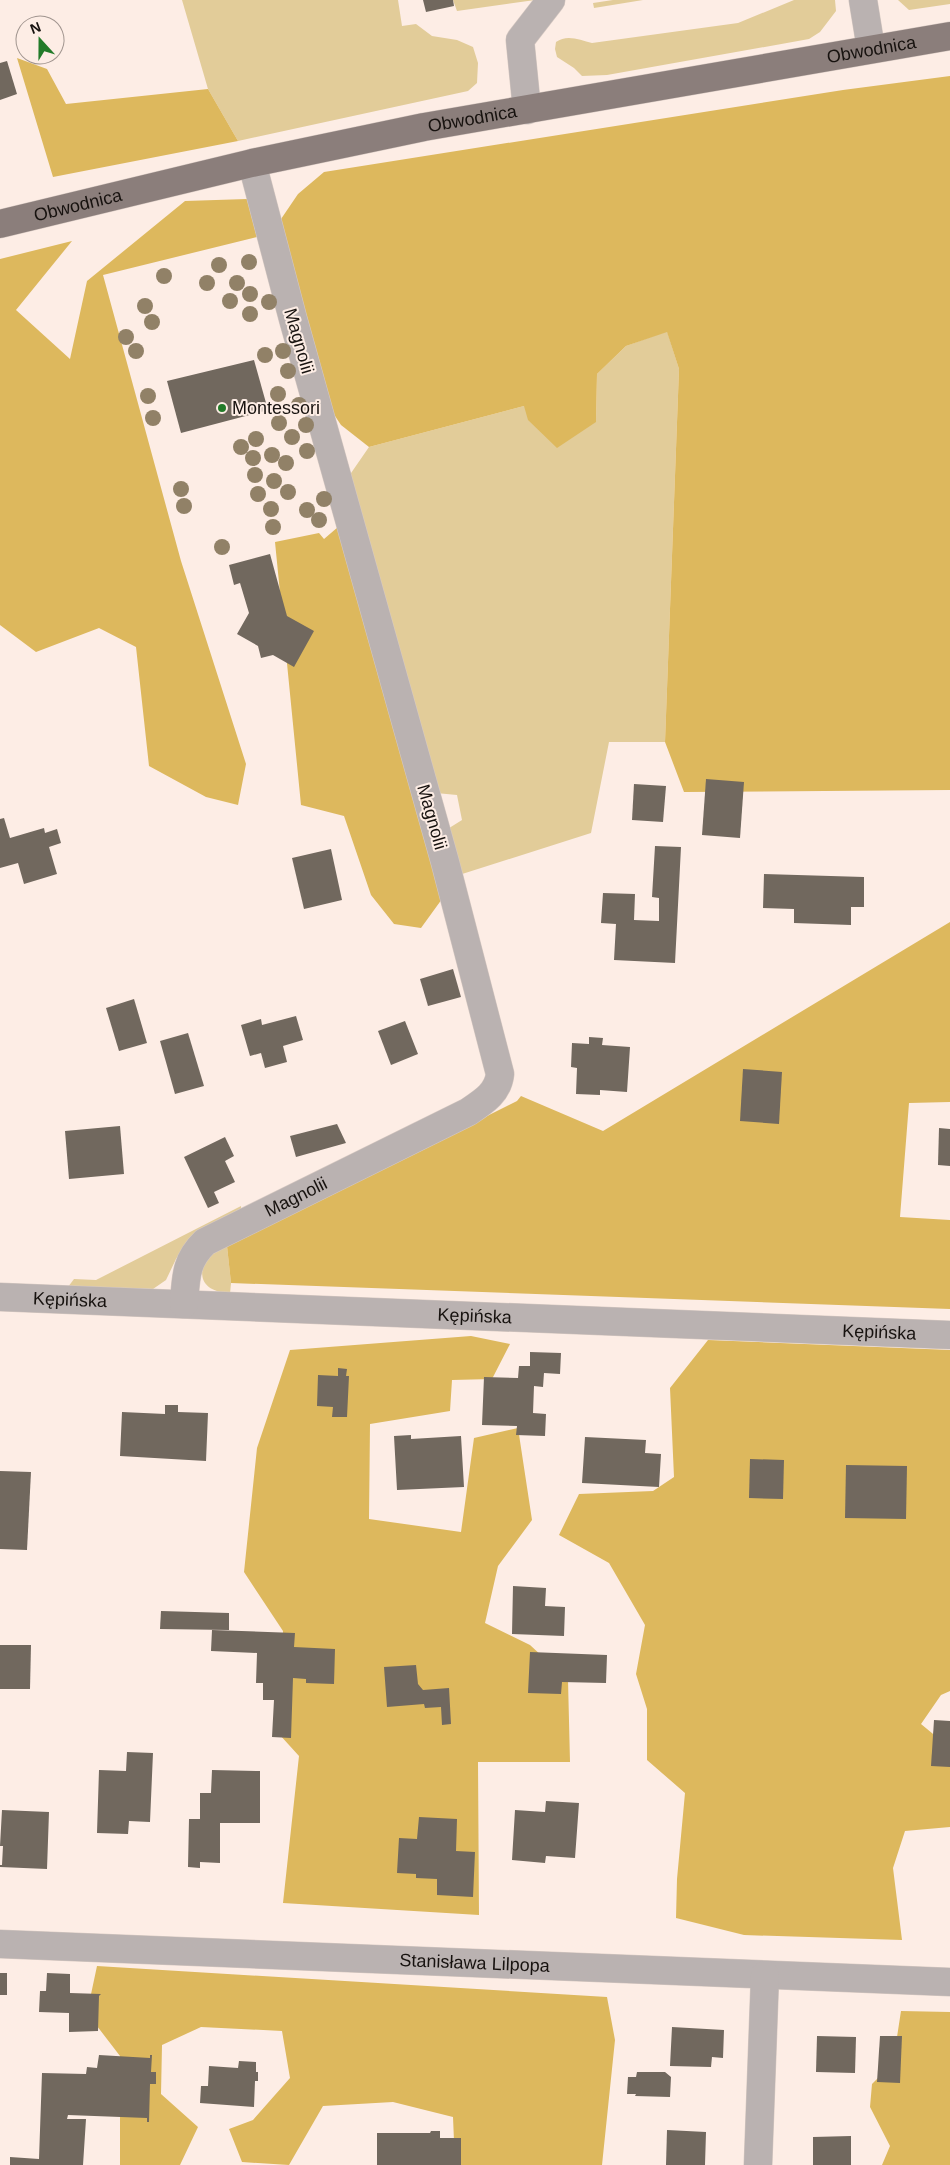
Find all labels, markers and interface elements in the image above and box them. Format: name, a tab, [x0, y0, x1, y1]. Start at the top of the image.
north arrow	[15, 15, 65, 65]
text: N	[28, 19, 43, 37]
street label: Obwodnica	[825, 32, 918, 67]
street label: Obwodnica	[426, 101, 519, 136]
street label: Obwodnica	[32, 185, 125, 225]
street label: Magnolii	[280, 306, 318, 376]
place label: Montessori	[232, 398, 320, 418]
marker: Montessori	[216, 402, 228, 414]
street label: Magnolii	[413, 782, 451, 852]
street label: Magnolii	[261, 1173, 330, 1221]
street label: Kępińska	[33, 1288, 108, 1311]
street label: Kępińska	[437, 1305, 513, 1327]
street label: Kępińska	[842, 1321, 918, 1344]
street label: Stanisława Lilpopa	[399, 1950, 551, 1976]

